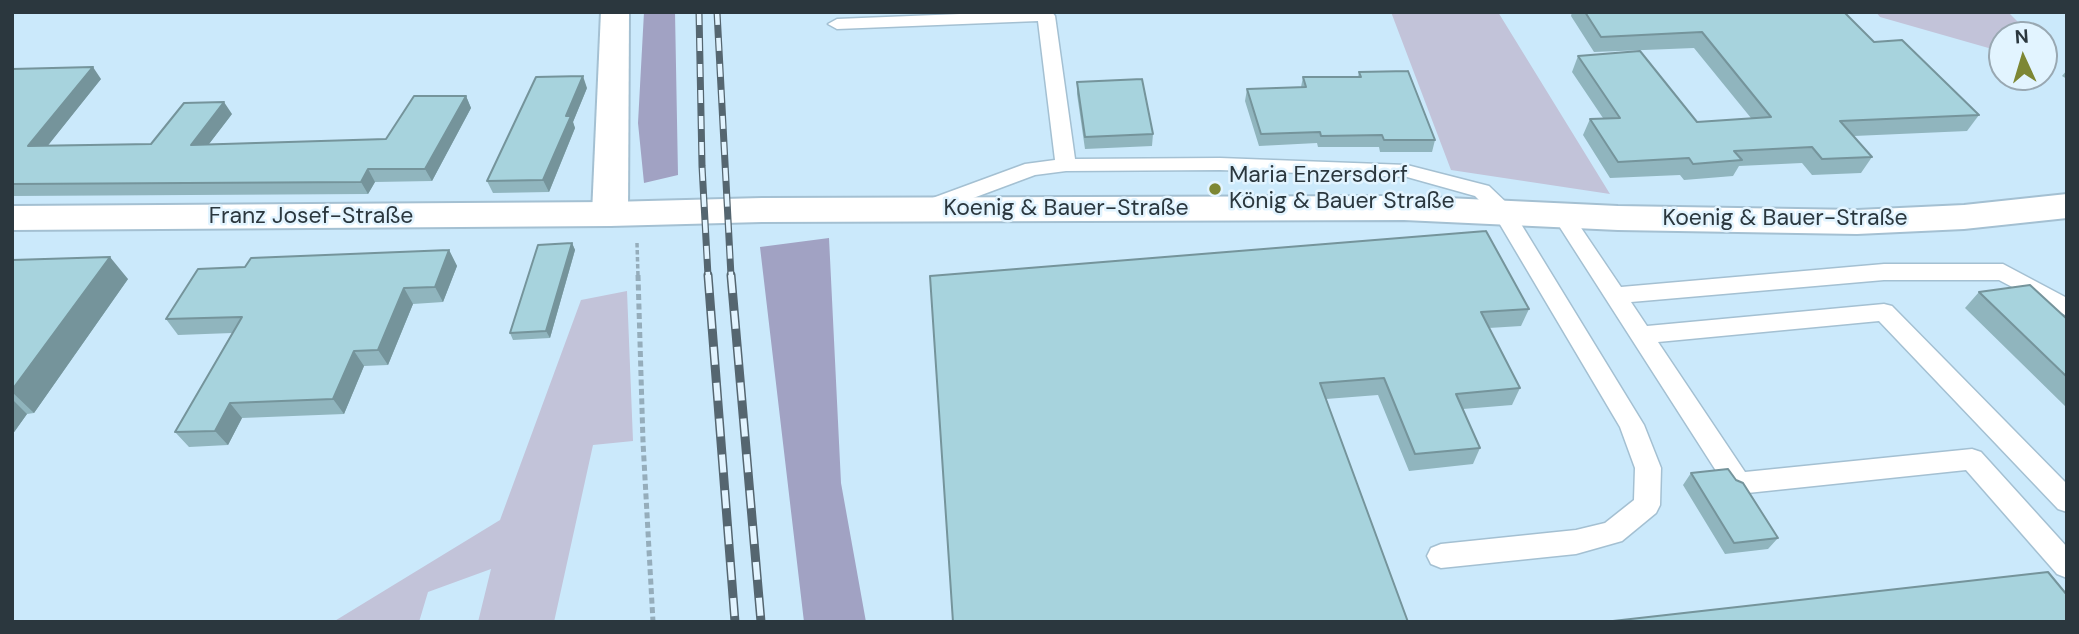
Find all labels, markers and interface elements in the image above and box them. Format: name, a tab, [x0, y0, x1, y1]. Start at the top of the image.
north arrow	[1988, 21, 2058, 91]
text: N	[2014, 24, 2029, 50]
place label: Maria Enzersdorf König & Bauer Straße	[1229, 162, 1455, 216]
marker: Maria Enzersdorf König & Bauer Straße	[1207, 181, 1223, 197]
street label: Koenig & Bauer-Straße	[944, 195, 1188, 223]
street label: Franz Josef-Straße	[209, 203, 413, 231]
street label: Koenig & Bauer-Straße	[1663, 205, 1907, 233]

